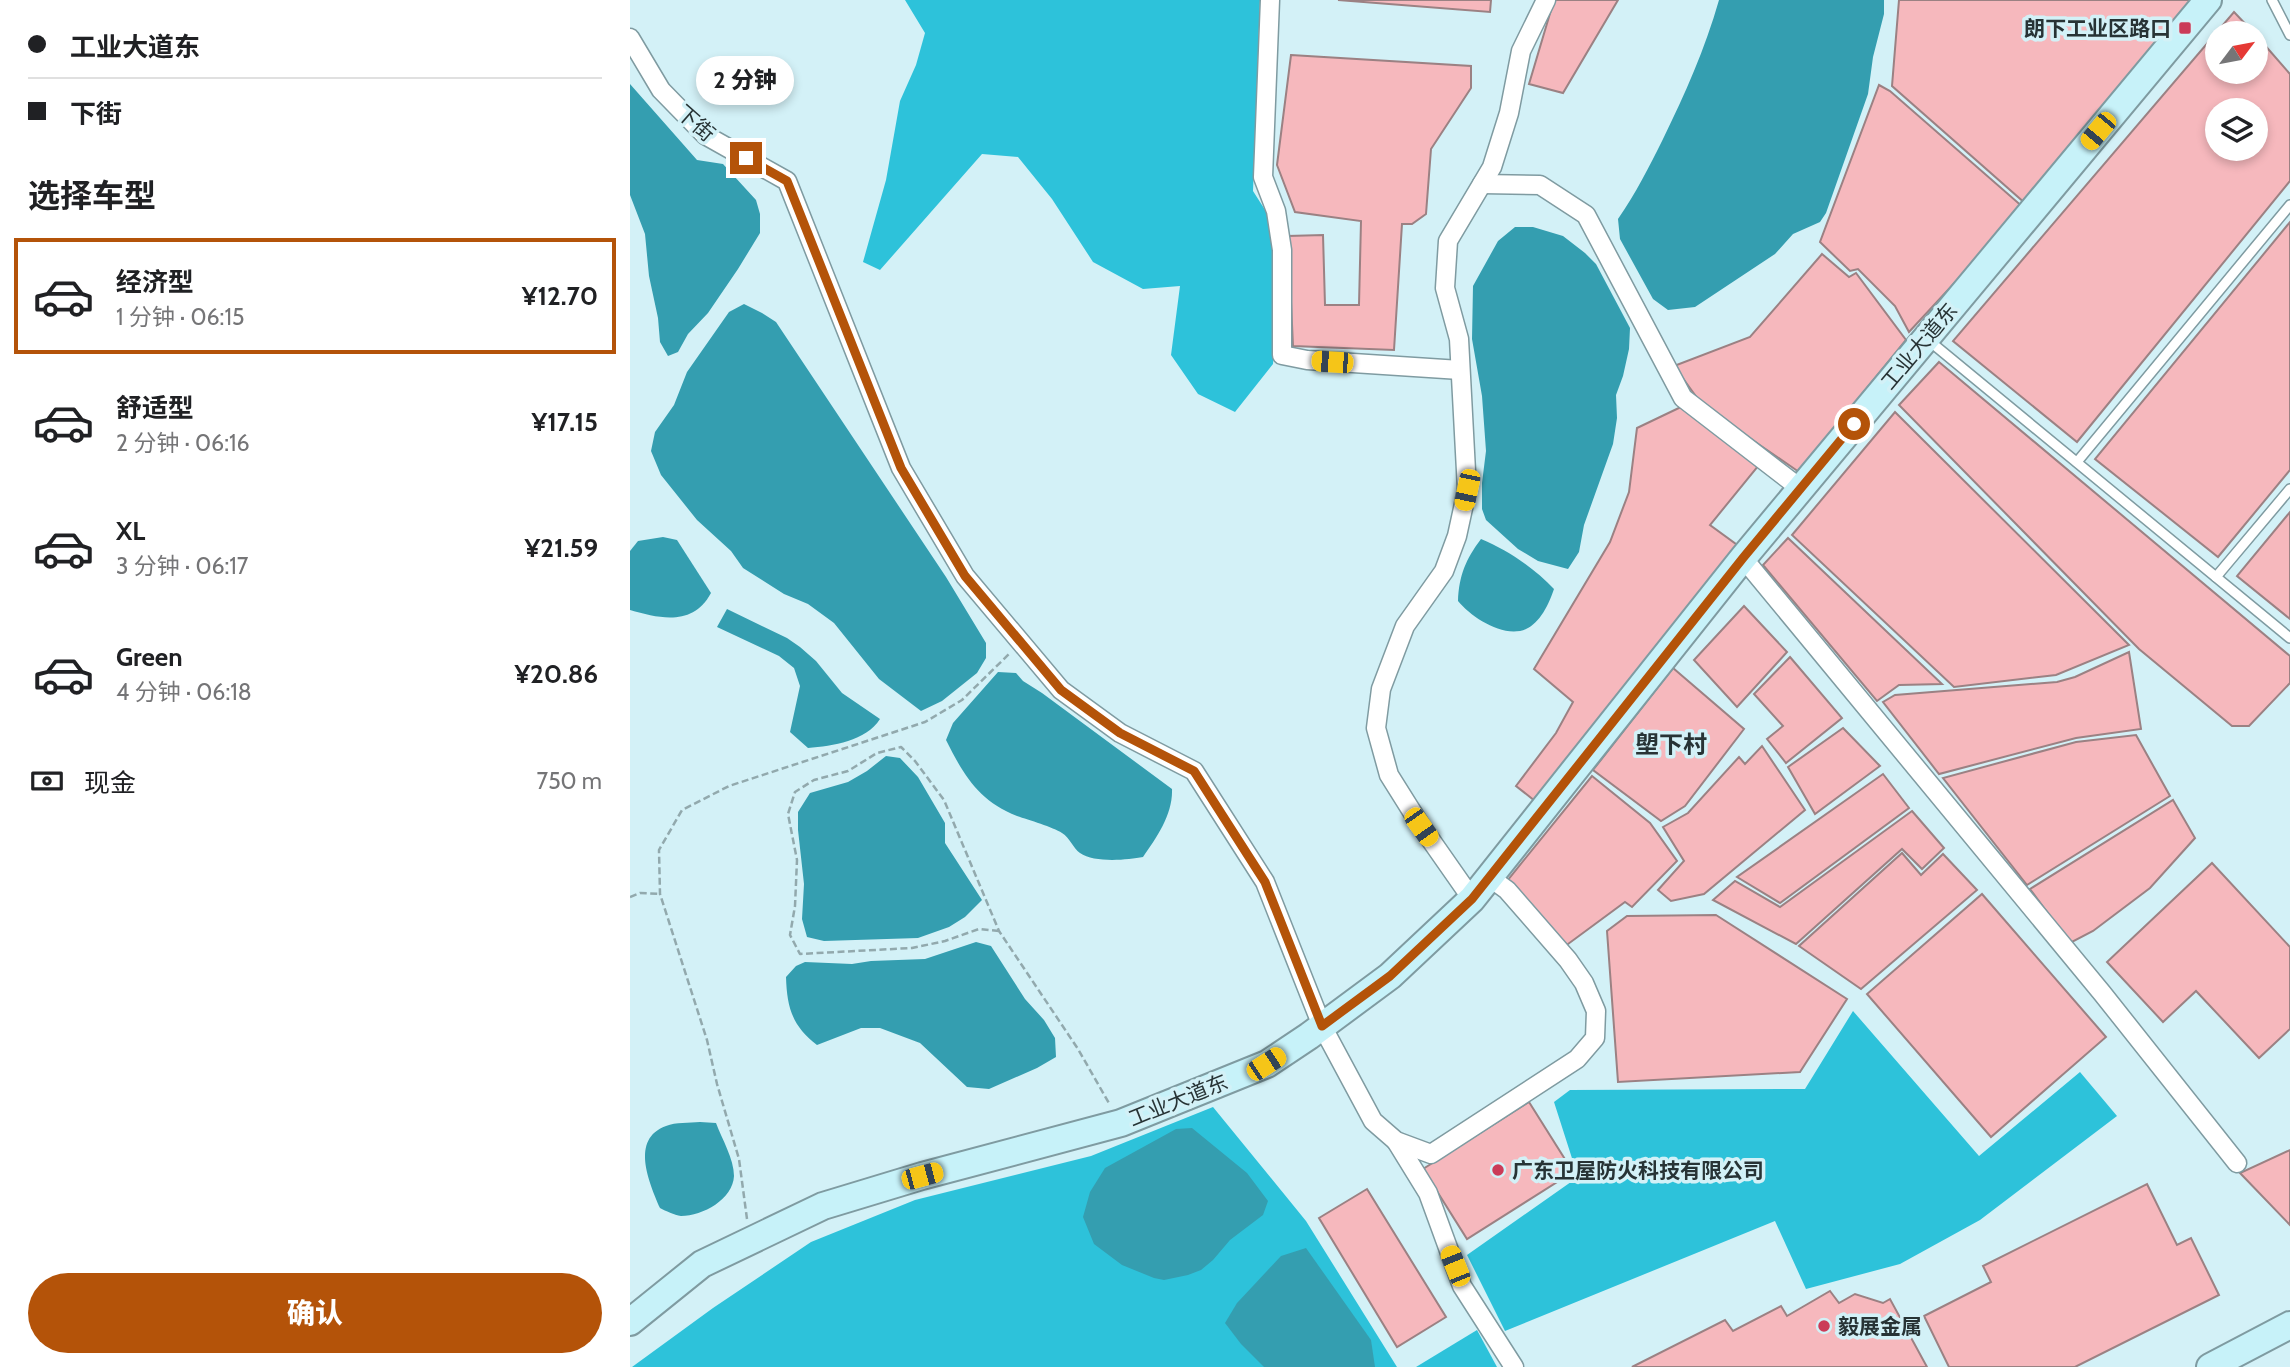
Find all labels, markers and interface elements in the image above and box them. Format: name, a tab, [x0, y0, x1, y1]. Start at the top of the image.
place label: 朗下工业区路口	[2024, 16, 2171, 41]
marker: 朗下工业区路口	[2177, 20, 2193, 36]
north arrow	[2205, 21, 2268, 84]
map controls	[2205, 21, 2268, 161]
text: 工业大道东	[70, 31, 200, 63]
callout: 2 分钟	[697, 57, 795, 106]
text: 2 分钟	[713, 66, 777, 94]
text: 下街	[70, 98, 122, 130]
button: layers	[2205, 98, 2268, 161]
street label: 下街	[672, 100, 720, 146]
car	[2077, 108, 2120, 154]
route end	[730, 142, 762, 174]
text: 选择车型	[28, 176, 156, 215]
icon: car	[32, 265, 95, 328]
text: 经济型	[116, 266, 194, 298]
text: ¥12.70	[522, 280, 598, 312]
street label: 工业大道东	[1876, 298, 1962, 394]
text: 1 分钟 · 06:15	[116, 303, 244, 331]
car	[1311, 350, 1354, 374]
icon: car	[32, 391, 95, 454]
text: 舒适型	[116, 392, 194, 424]
text: ¥17.15	[531, 406, 598, 438]
route start	[1838, 408, 1870, 440]
text: 2 分钟 · 06:16	[116, 429, 250, 457]
car	[1453, 467, 1482, 513]
text: XL	[116, 515, 145, 547]
icon: car	[32, 517, 95, 580]
text: ¥21.59	[525, 532, 598, 564]
text: 3 分钟 · 06:17	[116, 552, 248, 580]
text: Green	[116, 641, 183, 673]
icon: car	[32, 643, 95, 706]
text: ¥20.86	[514, 658, 598, 690]
text: 4 分钟 · 06:18	[116, 678, 252, 706]
district label: 塱下村	[1635, 730, 1707, 759]
icon: cash	[28, 762, 66, 800]
text: 现金	[84, 767, 136, 799]
text: 750 m	[537, 767, 602, 795]
car	[1401, 804, 1442, 850]
car	[1243, 1044, 1290, 1084]
street label: 工业大道东	[1125, 1069, 1231, 1131]
place label: 广东卫屋防火科技有限公司	[1512, 1158, 1764, 1183]
car	[899, 1160, 946, 1192]
marker: 广东卫屋防火科技有限公司	[1490, 1162, 1506, 1178]
car	[1438, 1243, 1473, 1289]
button: 确认	[28, 1273, 602, 1353]
place label: 毅展金属	[1838, 1314, 1922, 1339]
marker: 毅展金属	[1816, 1318, 1832, 1334]

